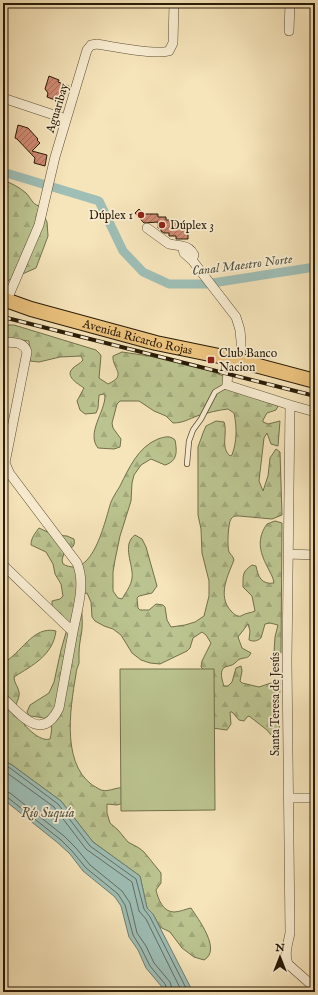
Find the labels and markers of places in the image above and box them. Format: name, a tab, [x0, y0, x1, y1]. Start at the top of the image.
place label: Dúplex 1	[89, 208, 133, 224]
marker: Dúplex 1	[136, 210, 146, 220]
place label: Dúplex 3	[170, 218, 214, 234]
marker: Dúplex 3	[157, 220, 167, 230]
place label: Club Banco Nacion	[219, 346, 278, 375]
marker: Club Banco Nacion	[206, 355, 216, 365]

